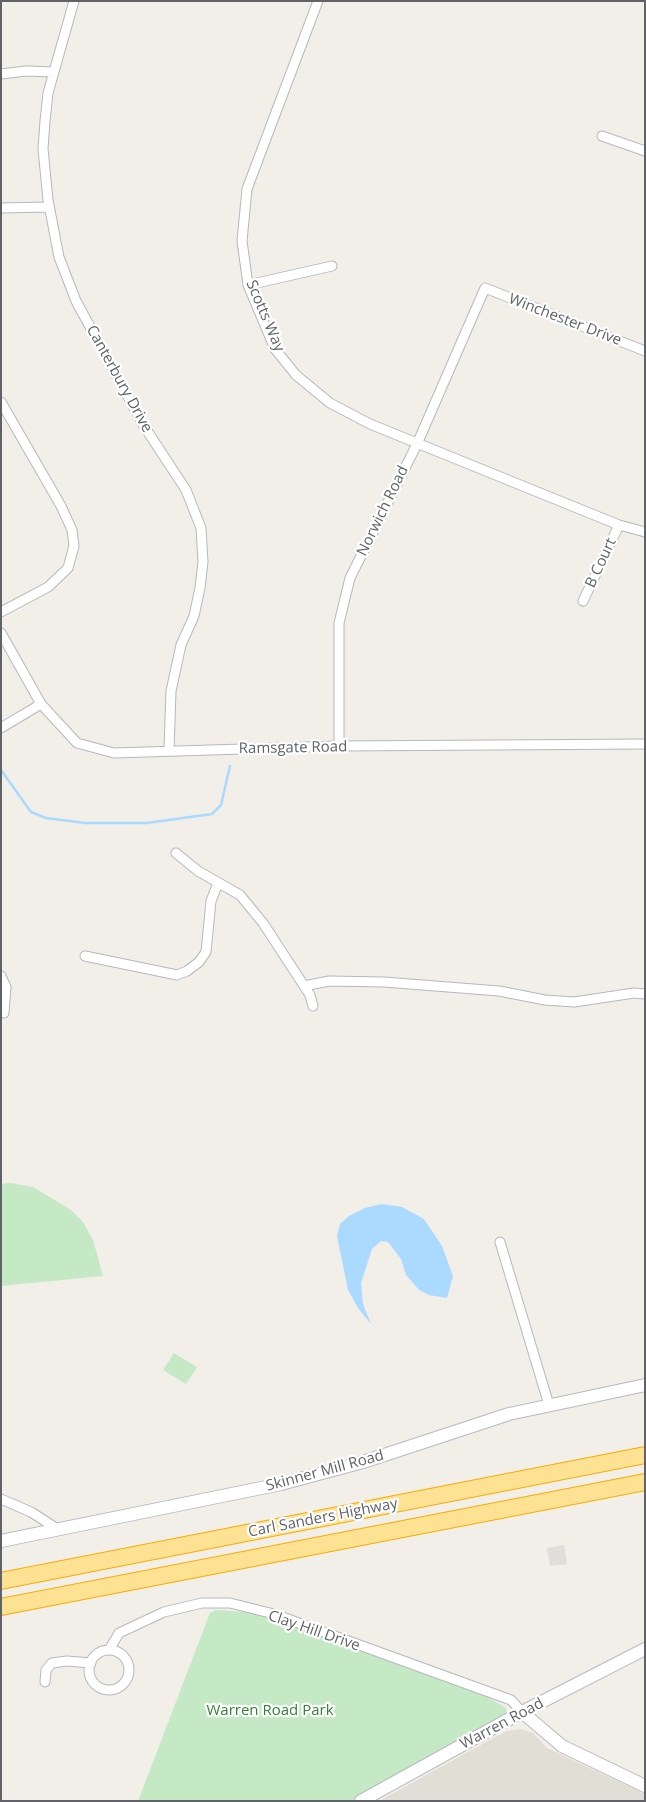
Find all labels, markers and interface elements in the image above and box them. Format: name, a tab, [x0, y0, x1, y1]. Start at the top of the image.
street label: Scotts Way	[242, 278, 288, 354]
street label: Winchester Drive	[506, 290, 624, 350]
street label: Canterbury Drive	[82, 322, 156, 436]
street label: Norwich Road	[353, 463, 413, 559]
street label: B Court	[582, 535, 620, 591]
street label: Ramsgate Road	[239, 738, 347, 758]
street label: Skinner Mill Road	[264, 1447, 386, 1495]
street label: Carl Sanders Highway	[247, 1495, 399, 1541]
street label: Clay Hill Drive	[266, 1607, 362, 1655]
street label: Warren Road	[457, 1695, 547, 1753]
park label: Warren Road Park	[206, 1702, 334, 1720]

